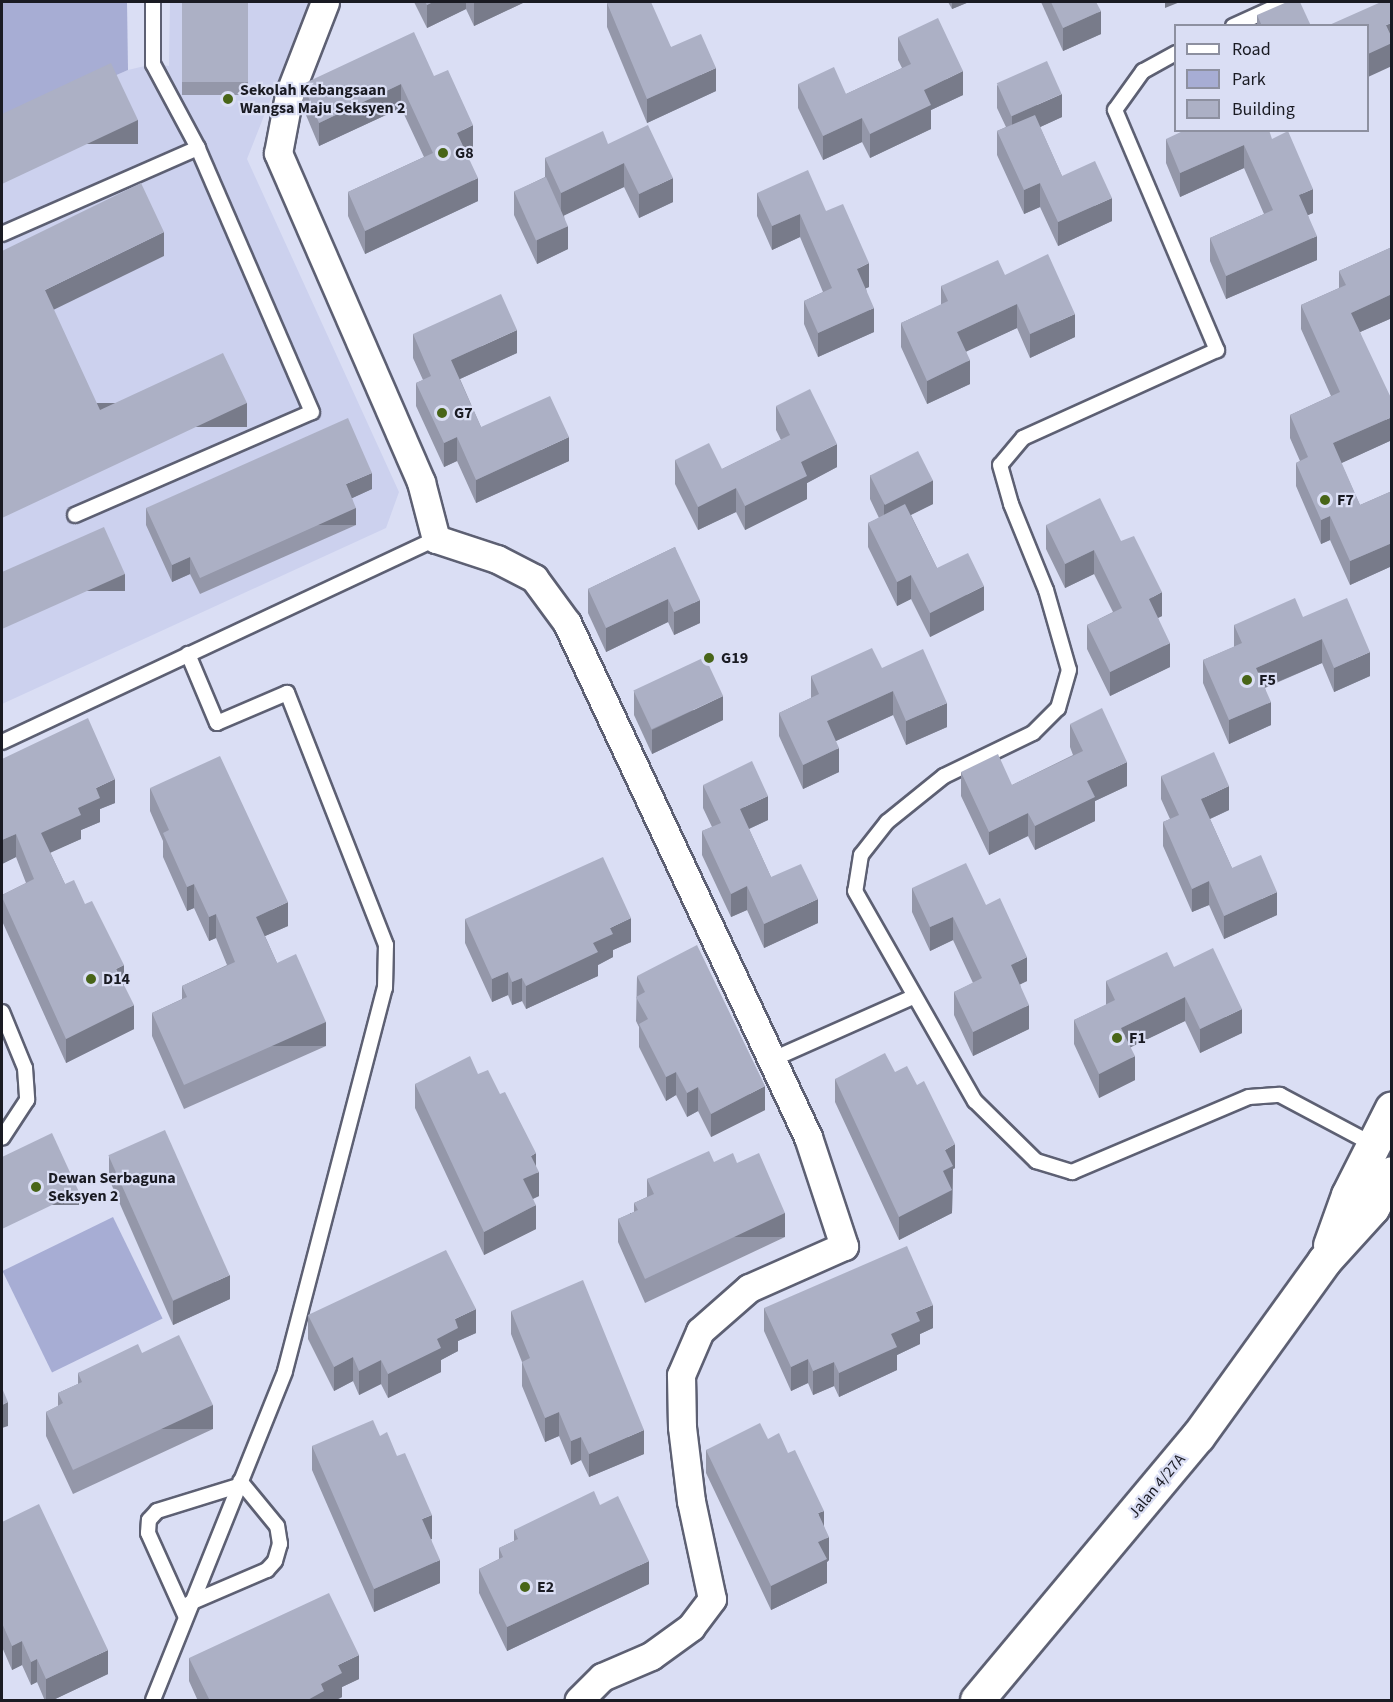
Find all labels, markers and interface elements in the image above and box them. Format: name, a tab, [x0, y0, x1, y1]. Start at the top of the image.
legend	[1174, 24, 1369, 132]
text: Road	[1232, 37, 1271, 62]
text: Park	[1232, 67, 1266, 92]
place label: Sekolah Kebangsaan Wangsa Maju Seksyen 2	[240, 80, 405, 118]
marker: Sekolah Kebangsaan Wangsa Maju Seksyen 2	[221, 92, 235, 106]
text: Building	[1232, 97, 1295, 122]
place label: G8	[455, 143, 474, 163]
marker: G8	[436, 146, 450, 160]
place label: G7	[454, 403, 473, 423]
marker: G7	[435, 406, 449, 420]
place label: F7	[1337, 490, 1354, 510]
marker: F7	[1318, 493, 1332, 507]
place label: G19	[721, 648, 748, 668]
marker: G19	[702, 651, 716, 665]
place label: F5	[1259, 670, 1276, 690]
marker: F5	[1240, 673, 1254, 687]
place label: D14	[103, 969, 130, 989]
marker: D14	[84, 972, 98, 986]
place label: F1	[1129, 1028, 1146, 1048]
marker: F1	[1110, 1031, 1124, 1045]
place label: Dewan Serbaguna Seksyen 2	[48, 1168, 176, 1206]
marker: Dewan Serbaguna Seksyen 2	[29, 1180, 43, 1194]
street label: Jalan 4/27A	[1125, 1450, 1189, 1522]
place label: E2	[537, 1577, 554, 1597]
marker: E2	[518, 1580, 532, 1594]

